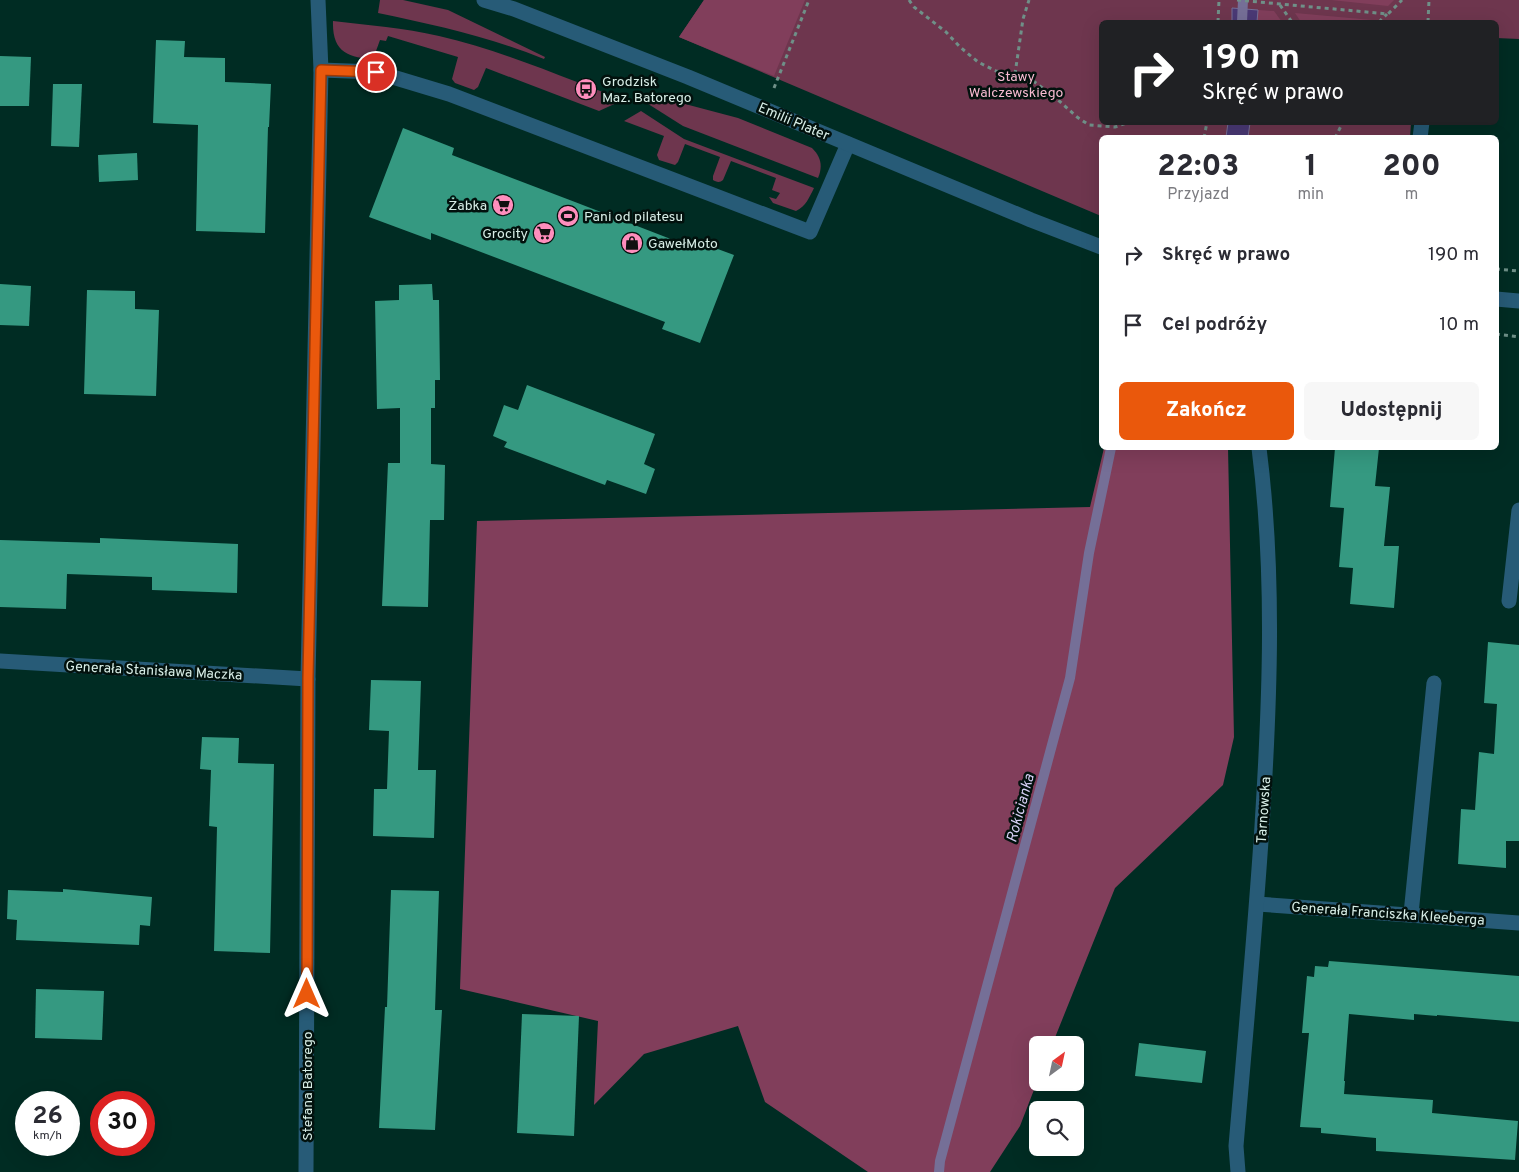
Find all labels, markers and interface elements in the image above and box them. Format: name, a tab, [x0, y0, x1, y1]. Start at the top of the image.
text: 190 m	[1202, 37, 1300, 81]
icon: right	[1119, 40, 1184, 105]
pin	[355, 51, 397, 93]
icon: arrive	[362, 58, 390, 86]
park label: Stawy Walczewskiego	[969, 69, 1063, 102]
place label: Grodzisk Maz. Batorego	[602, 74, 692, 107]
bus stop icon: Grodzisk Maz. Batorego	[574, 77, 598, 101]
text: Skręć w prawo	[1202, 80, 1344, 107]
street label: Emilii Plater	[755, 100, 832, 145]
text: 22:03	[1157, 149, 1239, 186]
text: 1	[1305, 149, 1317, 186]
text: 200	[1382, 149, 1441, 186]
text: Przyjazd	[1167, 185, 1229, 205]
text: min	[1298, 185, 1324, 205]
text: m	[1405, 185, 1418, 205]
supermarket icon: Żabka	[491, 193, 515, 217]
place label: Żabka	[448, 197, 487, 215]
sports icon: Pani od pilatesu	[556, 204, 580, 228]
place label: Pani od pilatesu	[584, 209, 683, 226]
supermarket icon: Grocity	[532, 221, 556, 245]
place label: Grocity	[482, 226, 528, 243]
shop icon: GawełMoto	[620, 231, 644, 255]
place label: GawełMoto	[648, 236, 718, 253]
icon: right	[1119, 241, 1147, 269]
text: Skręć w prawo	[1162, 243, 1290, 267]
text: 190 m	[1428, 243, 1479, 267]
icon: arrive	[1119, 311, 1147, 339]
text: Cel podróży	[1162, 313, 1267, 337]
text: 10 m	[1439, 313, 1479, 337]
button: Zakończ	[1119, 382, 1294, 440]
button: Udostępnij	[1304, 382, 1479, 440]
street label: Generała Stanisława Maczka	[65, 658, 243, 685]
water label: Rokicianka	[1003, 772, 1040, 845]
street label: Tarnowska	[1254, 776, 1275, 844]
street label: Generała Franciszka Kleeberga	[1291, 899, 1485, 930]
position arrow	[280, 967, 332, 1019]
street label: Stefana Batorego	[300, 1031, 317, 1141]
north arrow	[1029, 1036, 1084, 1091]
map controls	[1029, 1036, 1084, 1156]
speed limit sign: 30	[90, 1091, 155, 1156]
text: 26	[32, 1101, 63, 1133]
button: search	[1029, 1101, 1084, 1156]
text: km/h	[33, 1128, 62, 1144]

